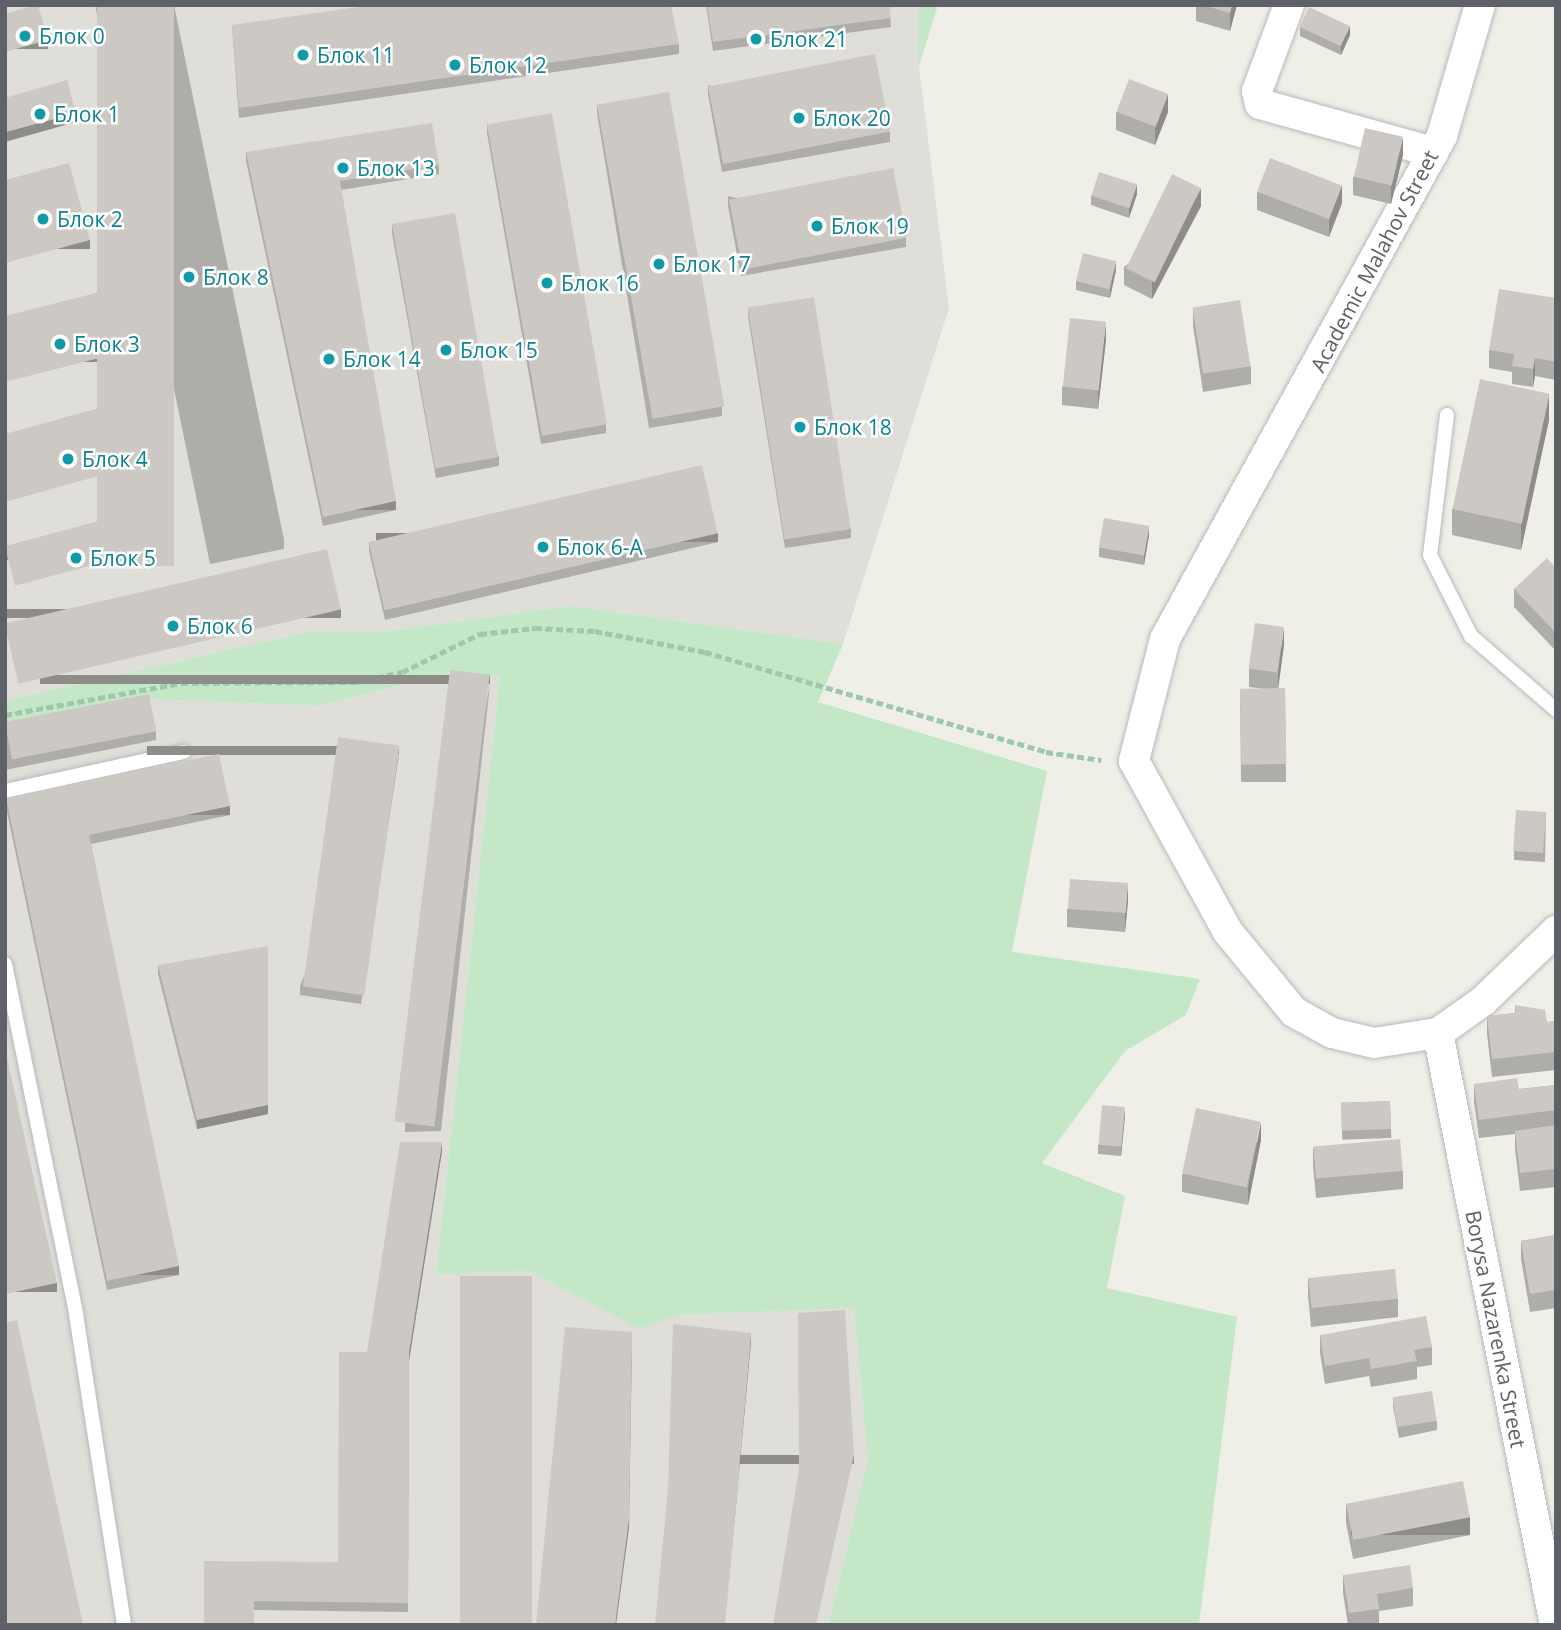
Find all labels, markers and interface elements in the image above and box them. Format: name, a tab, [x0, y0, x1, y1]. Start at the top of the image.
place label: Блок 0	[39, 23, 105, 49]
place label: Блок 21	[770, 26, 848, 52]
marker: Блок 0	[17, 28, 33, 44]
marker: Блок 21	[748, 31, 764, 47]
place label: Блок 11	[317, 42, 395, 68]
marker: Блок 11	[295, 47, 311, 63]
place label: Блок 12	[469, 52, 547, 78]
marker: Блок 12	[447, 57, 463, 73]
place label: Блок 1	[54, 101, 120, 127]
place label: Блок 20	[813, 105, 891, 131]
marker: Блок 1	[32, 106, 48, 122]
marker: Блок 20	[791, 110, 807, 126]
street label: Academic Malahov Street	[1305, 146, 1443, 376]
place label: Блок 13	[357, 155, 435, 181]
marker: Блок 13	[335, 160, 351, 176]
place label: Блок 2	[57, 206, 123, 232]
marker: Блок 2	[35, 211, 51, 227]
place label: Блок 19	[831, 213, 909, 239]
marker: Блок 19	[809, 218, 825, 234]
place label: Блок 17	[673, 251, 751, 277]
marker: Блок 17	[651, 256, 667, 272]
place label: Блок 8	[203, 264, 269, 290]
marker: Блок 8	[181, 269, 197, 285]
place label: Блок 16	[561, 270, 639, 296]
marker: Блок 16	[539, 275, 555, 291]
place label: Блок 3	[74, 331, 140, 357]
marker: Блок 3	[52, 336, 68, 352]
place label: Блок 15	[460, 337, 538, 363]
marker: Блок 15	[438, 342, 454, 358]
place label: Блок 14	[343, 346, 421, 372]
marker: Блок 14	[321, 351, 337, 367]
place label: Блок 18	[814, 414, 892, 440]
marker: Блок 18	[792, 419, 808, 435]
place label: Блок 4	[82, 446, 148, 472]
marker: Блок 4	[60, 451, 76, 467]
place label: Блок 6-А	[557, 534, 643, 560]
marker: Блок 6-А	[535, 539, 551, 555]
place label: Блок 5	[90, 545, 156, 571]
marker: Блок 5	[68, 550, 84, 566]
place label: Блок 6	[187, 613, 253, 639]
marker: Блок 6	[165, 618, 181, 634]
street label: Borysa Nazarenka Street	[1461, 1208, 1531, 1450]

